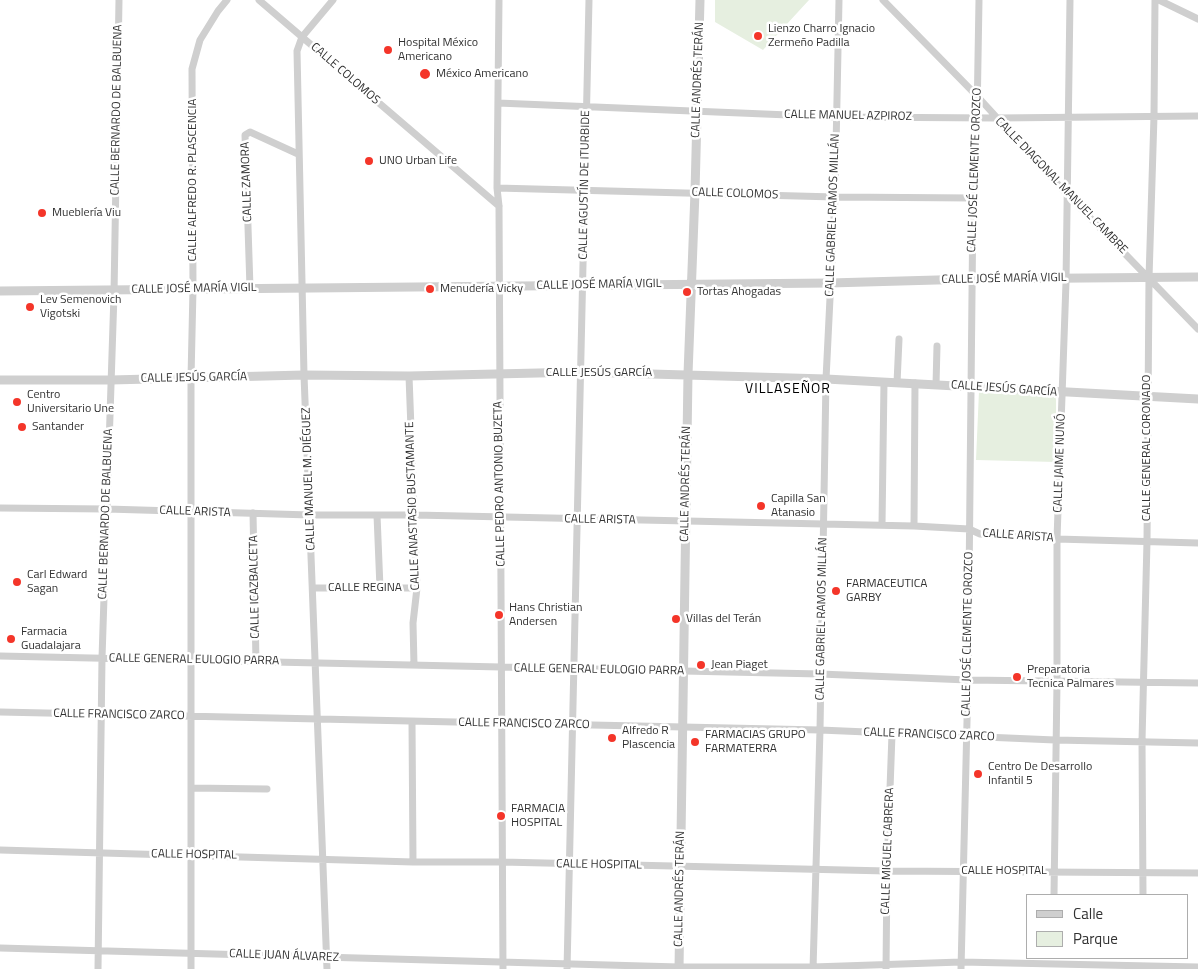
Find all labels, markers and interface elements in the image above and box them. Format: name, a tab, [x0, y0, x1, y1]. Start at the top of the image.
street label: CALLE ANDRÉS TERÁN	[689, 22, 707, 138]
place label: Lienzo Charro Ignacio Zermeño Padilla	[768, 22, 875, 50]
street label: CALLE BERNARDO DE BALBUENA	[108, 24, 126, 196]
marker: Lienzo Charro Ignacio Zermeño Padilla	[752, 30, 764, 42]
place label: Hospital México Americano	[398, 36, 478, 64]
street label: CALLE COLOMOS	[308, 40, 382, 108]
marker: Hospital México Americano	[382, 44, 394, 56]
marker: México Americano	[418, 67, 432, 81]
place label: México Americano	[436, 67, 528, 81]
street label: CALLE JOSÉ CLEMENTE OROZCO	[965, 87, 985, 253]
street label: CALLE ALFREDO R. PLASCENCIA	[186, 99, 200, 261]
street label: CALLE MANUEL AZPIROZ	[784, 108, 912, 124]
street label: CALLE AGUSTÍN DE ITURBIDE	[576, 110, 594, 260]
street label: CALLE DIAGONAL MANUEL CAMBRE	[992, 115, 1130, 257]
street label: CALLE GABRIEL RAMOS MILLÁN	[823, 133, 843, 297]
street label: CALLE ZAMORA	[238, 142, 256, 222]
place label: UNO Urban Life	[379, 154, 457, 168]
marker: UNO Urban Life	[363, 155, 375, 167]
street label: CALLE COLOMOS	[691, 185, 779, 203]
place label: Mueblería Viu	[52, 206, 121, 220]
marker: Mueblería Viu	[36, 207, 48, 219]
street label: CALLE JOSÉ MARÍA VIGIL	[941, 271, 1067, 287]
street label: CALLE JOSÉ MARÍA VIGIL	[536, 277, 662, 293]
street label: CALLE JOSÉ MARÍA VIGIL	[131, 281, 257, 297]
place label: Menudería Vicky	[440, 282, 523, 296]
marker: Menudería Vicky	[424, 283, 436, 295]
place label: Tortas Ahogadas	[697, 285, 781, 299]
marker: Tortas Ahogadas	[681, 286, 693, 298]
place label: Lev Semenovich Vigotski	[40, 293, 121, 321]
marker: Lev Semenovich Vigotski	[24, 301, 36, 313]
street label: CALLE JESÚS GARCÍA	[546, 366, 652, 380]
street label: CALLE JESÚS GARCÍA	[141, 370, 247, 386]
street label: CALLE GENERAL CORONADO	[1140, 375, 1154, 521]
street label: CALLE JESÚS GARCÍA	[950, 378, 1058, 400]
district label: VILLASEÑOR	[744, 382, 832, 398]
place label: Centro Universitario Une	[27, 388, 114, 416]
marker: Centro Universitario Une	[11, 396, 23, 408]
street label: CALLE PEDRO ANTONIO BUZETA	[491, 401, 509, 567]
street label: CALLE MANUEL M. DIÉGUEZ	[299, 407, 319, 551]
street label: CALLE JAIME NUNÓ	[1051, 413, 1069, 513]
place label: Santander	[32, 420, 84, 434]
marker: Santander	[16, 421, 28, 433]
street label: CALLE ANASTASIO BUSTAMANTE	[403, 421, 423, 591]
street label: CALLE ANDRÉS TERÁN	[678, 426, 694, 542]
street label: CALLE BERNARDO DE BALBUENA	[96, 428, 116, 600]
place label: Capilla San Atanasio	[771, 492, 826, 520]
marker: Capilla San Atanasio	[755, 500, 767, 512]
street label: CALLE ARISTA	[159, 504, 231, 520]
street label: CALLE ARISTA	[564, 512, 636, 528]
street label: CALLE ARISTA	[982, 526, 1054, 546]
street label: CALLE ICAZBALCETA	[247, 535, 263, 639]
street label: CALLE GABRIEL RAMOS MILLÁN	[813, 537, 831, 701]
street label: CALLE JOSÉ CLEMENTE OROZCO	[959, 551, 977, 717]
place label: Carl Edward Sagan	[27, 568, 87, 596]
marker: Carl Edward Sagan	[11, 576, 23, 588]
place label: FARMACEUTICA GARBY	[846, 577, 927, 605]
street label: CALLE REGINA	[328, 581, 402, 595]
marker: FARMACEUTICA GARBY	[830, 585, 842, 597]
place label: Hans Christian Andersen	[509, 601, 582, 629]
marker: Hans Christian Andersen	[493, 609, 505, 621]
place label: Villas del Terán	[686, 612, 761, 626]
marker: Villas del Terán	[670, 613, 682, 625]
place label: Farmacia Guadalajara	[21, 625, 81, 653]
marker: Farmacia Guadalajara	[5, 633, 17, 645]
street label: CALLE GENERAL EULOGIO PARRA	[109, 651, 279, 669]
place label: Jean Piaget	[711, 658, 768, 672]
marker: Jean Piaget	[695, 659, 707, 671]
street label: CALLE GENERAL EULOGIO PARRA	[514, 661, 684, 679]
place label: Preparatoria Tecnica Palmares	[1027, 663, 1114, 691]
marker: Preparatoria Tecnica Palmares	[1011, 671, 1023, 683]
street label: CALLE FRANCISCO ZARCO	[53, 707, 185, 723]
street label: CALLE FRANCISCO ZARCO	[458, 716, 590, 732]
place label: Alfredo R Plascencia	[622, 724, 675, 752]
street label: CALLE FRANCISCO ZARCO	[863, 726, 995, 744]
place label: FARMACIAS GRUPO FARMATERRA	[705, 728, 806, 756]
marker: Alfredo R Plascencia	[606, 732, 618, 744]
marker: FARMACIAS GRUPO FARMATERRA	[689, 736, 701, 748]
place label: Centro De Desarrollo Infantil 5	[988, 760, 1092, 788]
marker: Centro De Desarrollo Infantil 5	[972, 768, 984, 780]
street label: CALLE MIGUEL CABRERA	[879, 787, 897, 915]
place label: FARMACIA HOSPITAL	[511, 802, 565, 830]
marker: FARMACIA HOSPITAL	[495, 810, 507, 822]
street label: CALLE ANDRÉS TERÁN	[672, 831, 688, 947]
street label: CALLE HOSPITAL	[151, 847, 237, 863]
street label: CALLE HOSPITAL	[556, 857, 642, 873]
street label: CALLE HOSPITAL	[961, 864, 1047, 878]
legend	[1026, 894, 1188, 959]
text: Calle	[1073, 902, 1103, 925]
text: Parque	[1073, 927, 1118, 950]
street label: CALLE JUAN ÁLVAREZ	[229, 947, 339, 965]

